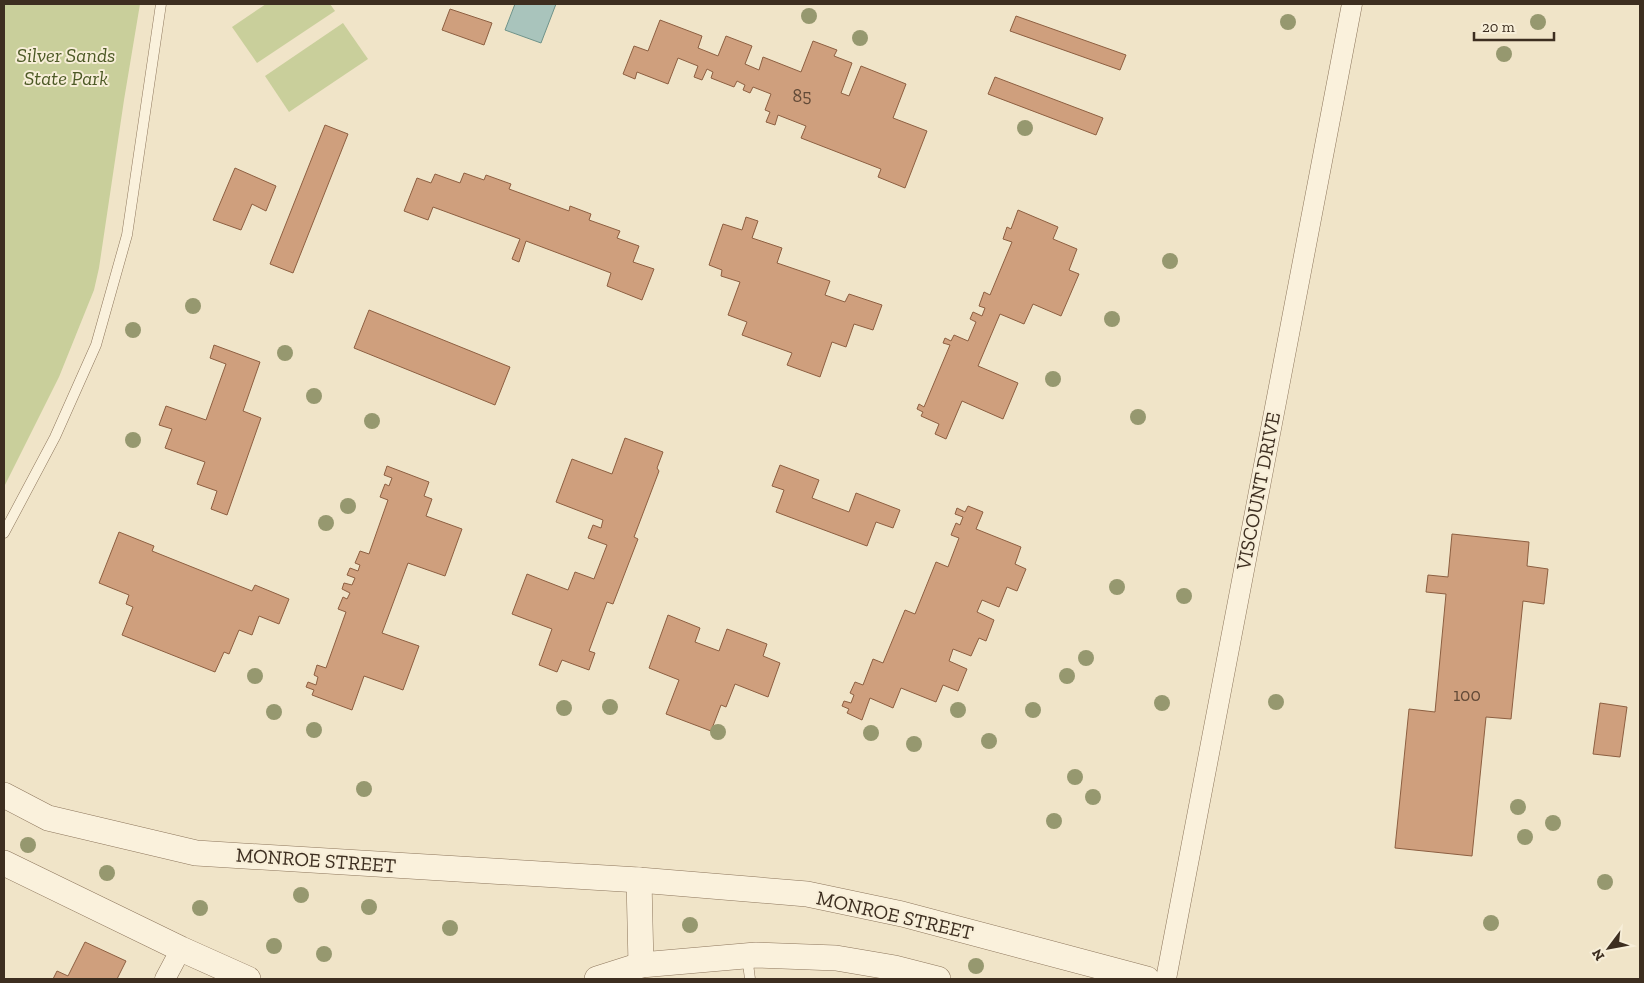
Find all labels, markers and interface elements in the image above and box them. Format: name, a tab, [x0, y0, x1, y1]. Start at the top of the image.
scale bar	[1474, 10, 1554, 42]
text: 20 m	[1482, 18, 1515, 36]
park label: Silver Sands State Park	[17, 43, 115, 90]
house number: 85	[793, 85, 811, 107]
street label: VISCOUNT DRIVE	[1231, 410, 1285, 573]
house number: 100	[1453, 684, 1481, 706]
street label: MONROE STREET	[235, 842, 397, 878]
street label: MONROE STREET	[814, 885, 976, 945]
north arrow	[1584, 923, 1634, 973]
text: N	[1588, 945, 1608, 964]

